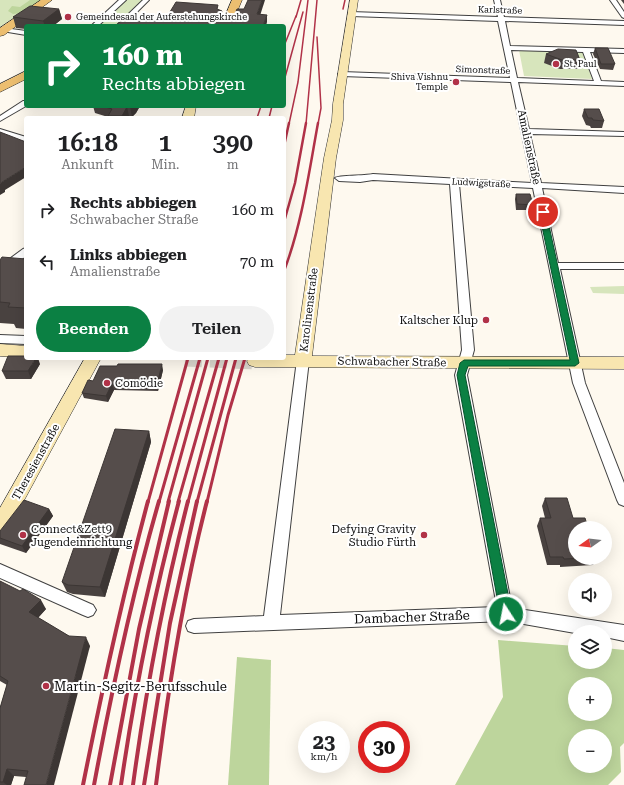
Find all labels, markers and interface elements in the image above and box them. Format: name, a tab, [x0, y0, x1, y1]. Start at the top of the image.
street label: Karlstraße	[478, 4, 522, 16]
marker: Gemeindesaal der Auferstehungskirche	[63, 12, 73, 22]
place label: Gemeindesaal der Auferstehungskirche	[76, 12, 247, 22]
text: 160 m	[102, 39, 183, 72]
icon: right	[36, 40, 88, 92]
marker: St. Paul	[551, 59, 561, 69]
place label: St. Paul	[564, 59, 597, 69]
street label: Simonstraße	[455, 64, 511, 76]
place label: Shiva Vishnu Temple	[391, 72, 448, 92]
text: Rechts abbiegen	[102, 73, 246, 94]
marker: Shiva Vishnu Temple	[451, 77, 461, 87]
street label: Amalienstraße	[515, 108, 543, 186]
text: 16:18	[57, 129, 118, 157]
text: 1	[159, 129, 172, 157]
text: 390	[213, 129, 253, 157]
text: Ankunft	[62, 157, 114, 172]
text: Min.	[151, 157, 179, 172]
text: m	[227, 157, 239, 172]
street label: Ludwigstraße	[451, 176, 511, 190]
text: Rechts abbiegen	[70, 194, 197, 212]
pin	[526, 195, 560, 229]
icon: right	[36, 199, 58, 221]
text: 160 m	[231, 201, 274, 219]
icon: arrive	[532, 201, 554, 223]
text: Schwabacher Straße	[70, 212, 198, 227]
text: Links abbiegen	[70, 246, 187, 264]
icon: left	[36, 251, 58, 273]
text: 70 m	[240, 253, 274, 271]
text: Amalienstraße	[70, 264, 160, 279]
street label: Karolinenstraße	[297, 267, 321, 353]
button: Beenden	[36, 306, 151, 352]
button: Teilen	[159, 306, 274, 352]
place label: Kaltscher Klup	[399, 314, 478, 327]
marker: Kaltscher Klup	[481, 315, 491, 325]
street label: Schwabacher Straße	[338, 355, 446, 369]
place label: Comödie	[115, 377, 163, 390]
marker: Comödie	[102, 378, 112, 388]
street label: Theresienstraße	[10, 421, 62, 503]
north arrow	[568, 521, 612, 565]
map controls	[568, 521, 612, 773]
place label: Connect&Zett9 Jugendeinrichtung	[31, 523, 133, 549]
place label: Defying Gravity Studio Fürth	[331, 523, 416, 549]
marker: Connect&Zett9 Jugendeinrichtung	[18, 530, 28, 540]
marker: Defying Gravity Studio Fürth	[419, 530, 429, 540]
button: sound	[568, 573, 612, 617]
position arrow	[485, 593, 527, 635]
street label: Dambacher Straße	[354, 607, 470, 627]
button: layers	[568, 625, 612, 669]
button: +	[568, 677, 612, 721]
place label: Martin-Segitz-Berufsschule	[54, 679, 227, 694]
marker: Martin-Segitz-Berufsschule	[41, 681, 51, 691]
speed limit sign: 30	[358, 721, 410, 773]
button: −	[568, 729, 612, 773]
text: 23	[313, 730, 335, 754]
text: km/h	[311, 751, 337, 762]

